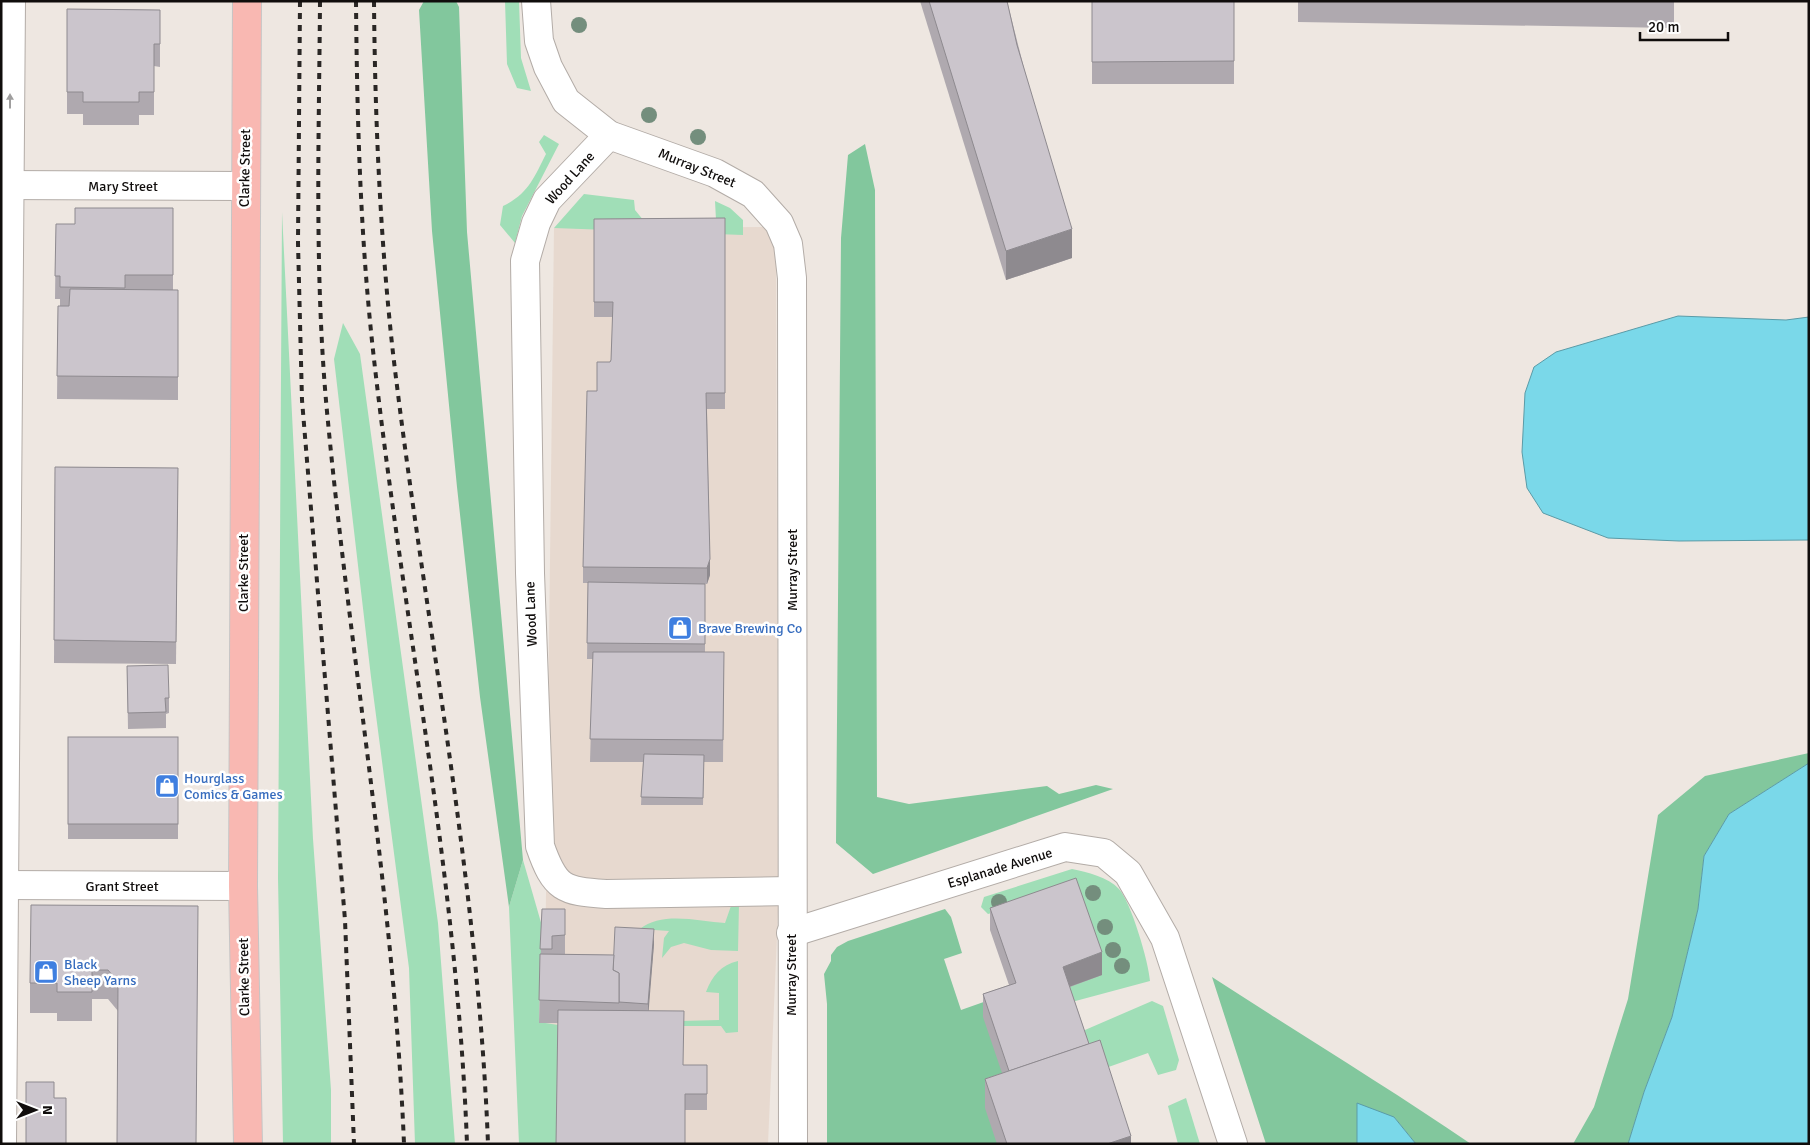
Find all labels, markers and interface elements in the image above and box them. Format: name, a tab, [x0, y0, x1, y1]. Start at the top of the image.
scale bar	[1640, 10, 1728, 42]
text: 20 m	[1648, 18, 1679, 36]
one-way arrow	[6, 93, 14, 109]
street label: Clarke Street	[236, 129, 254, 207]
street label: Murray Street	[656, 145, 738, 191]
street label: Wood Lane	[542, 148, 598, 208]
street label: Mary Street	[88, 178, 158, 195]
street label: Murray Street	[784, 529, 801, 611]
street label: Clarke Street	[235, 534, 252, 612]
street label: Wood Lane	[521, 581, 541, 647]
shop icon: Brave Brewing Co	[667, 615, 693, 641]
place label: Brave Brewing Co	[698, 620, 802, 637]
place label: Hourglass Comics & Games	[184, 770, 283, 803]
shop icon: Hourglass Comics & Games	[154, 773, 180, 799]
street label: Esplanade Avenue	[946, 844, 1054, 892]
street label: Grant Street	[85, 878, 159, 895]
street label: Murray Street	[783, 934, 800, 1016]
street label: Clarke Street	[235, 938, 253, 1016]
place label: Black Sheep Yarns	[64, 956, 136, 989]
shop icon: Black Sheep Yarns	[33, 959, 59, 985]
north arrow	[10, 1085, 60, 1135]
text: N	[39, 1105, 56, 1115]

